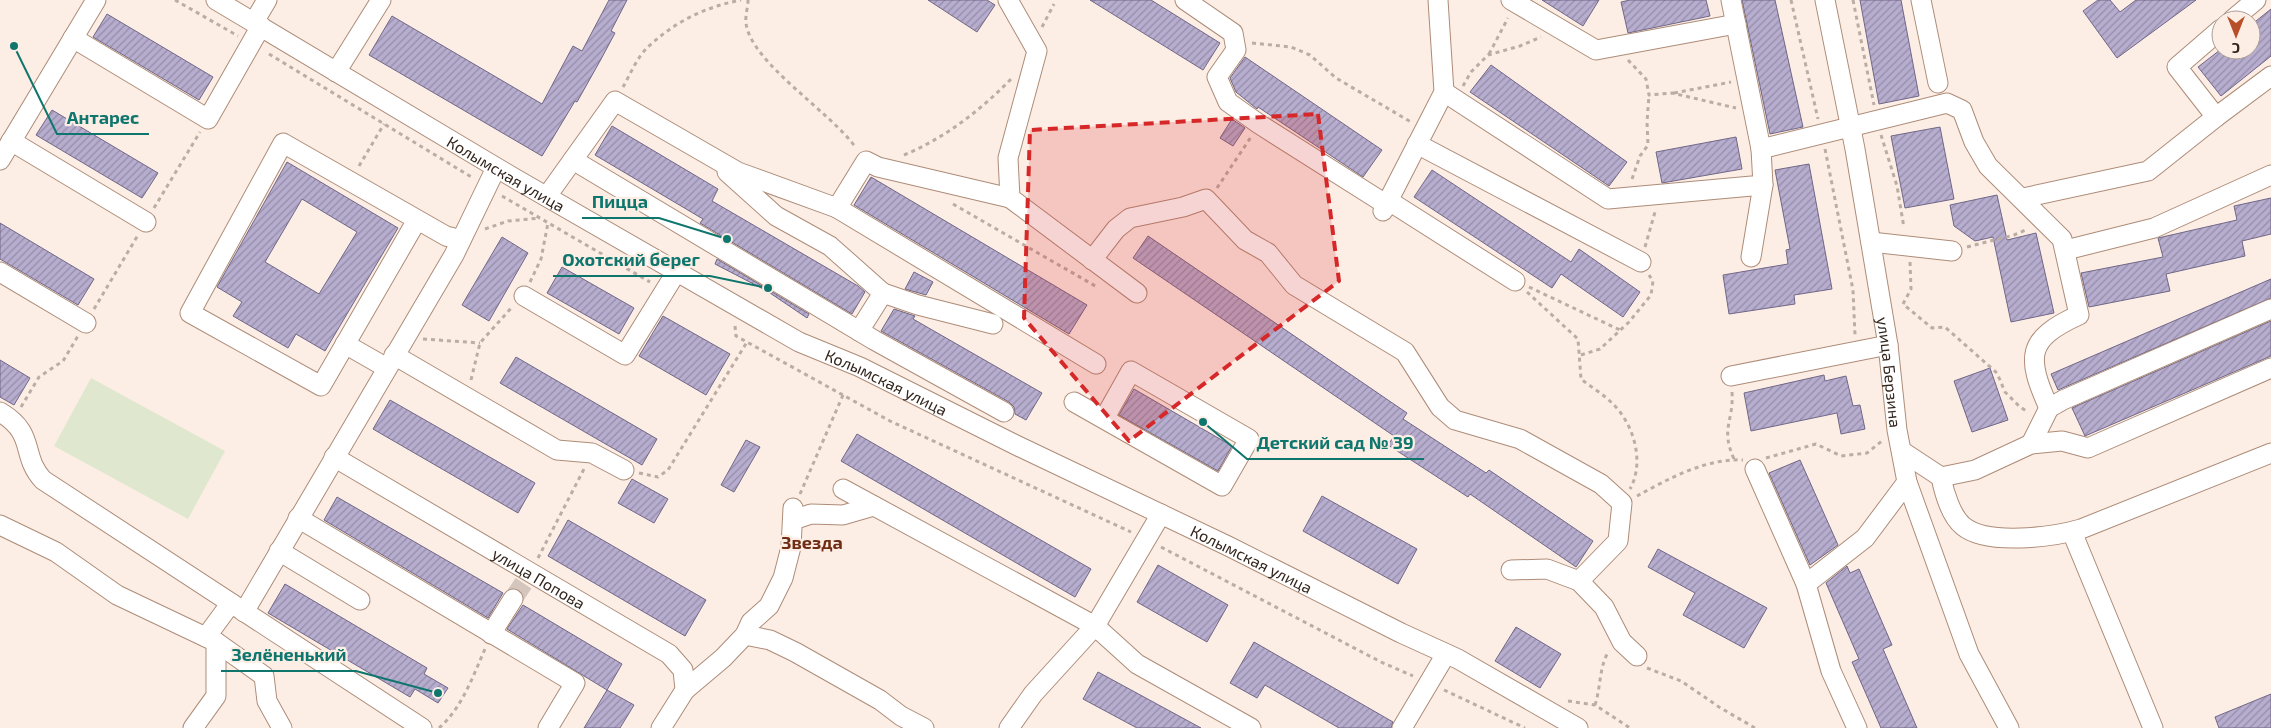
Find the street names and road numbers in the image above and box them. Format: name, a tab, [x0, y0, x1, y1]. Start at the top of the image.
street label: Колымская улица	[444, 131, 569, 215]
street label: улица Берзина	[1873, 315, 1906, 428]
street label: Колымская улица	[823, 344, 951, 419]
street label: Колымская улица	[1188, 520, 1316, 597]
street label: улица Попова	[489, 543, 589, 612]

